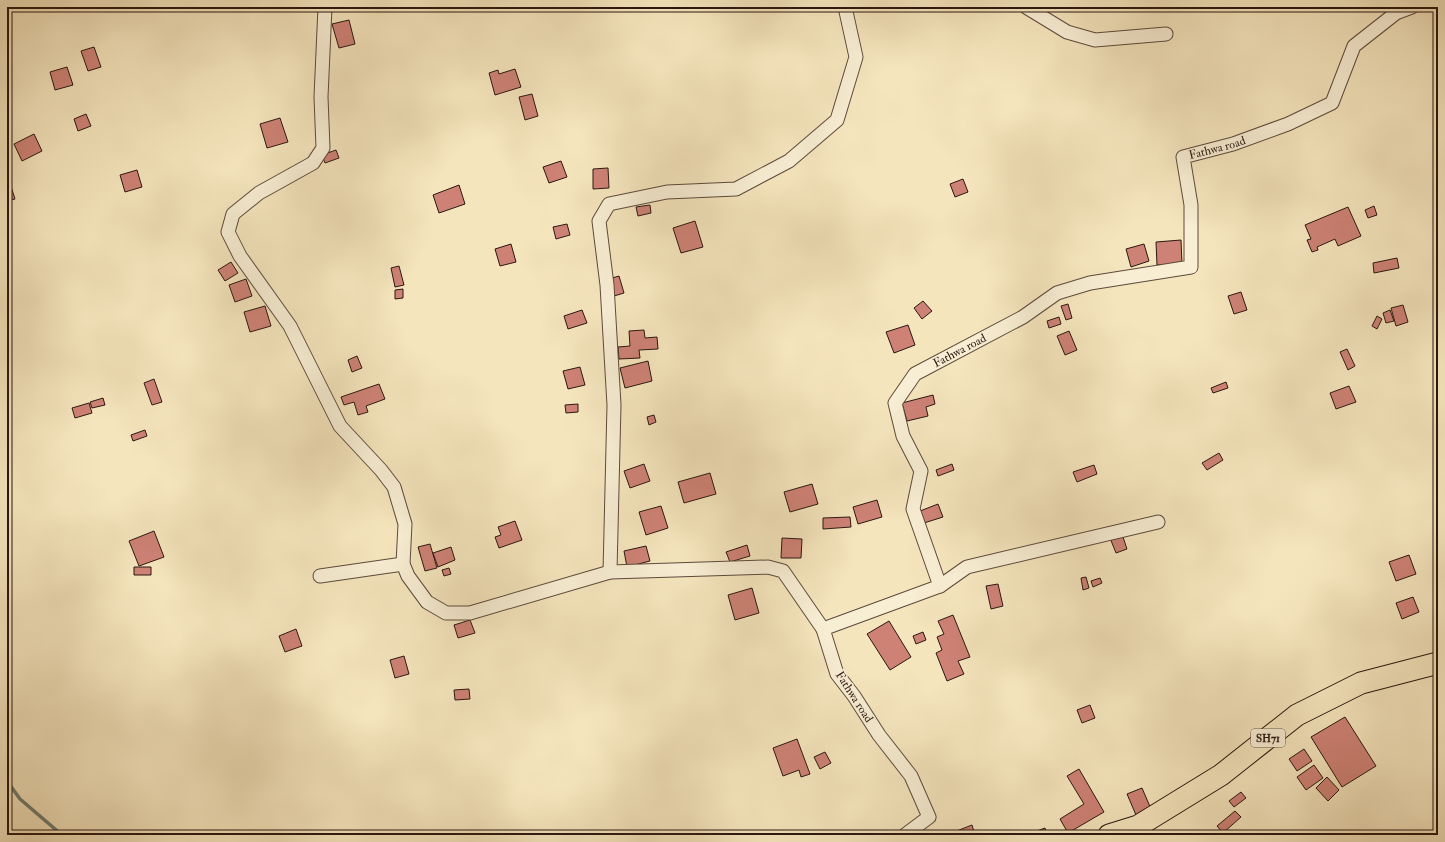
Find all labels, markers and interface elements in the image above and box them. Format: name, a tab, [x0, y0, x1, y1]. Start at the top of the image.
street label: Fathwa road	[1187, 133, 1247, 163]
street label: Fathwa road	[930, 330, 989, 371]
street label: Fathwa road	[832, 669, 876, 725]
road number: SH71	[1251, 729, 1285, 747]

